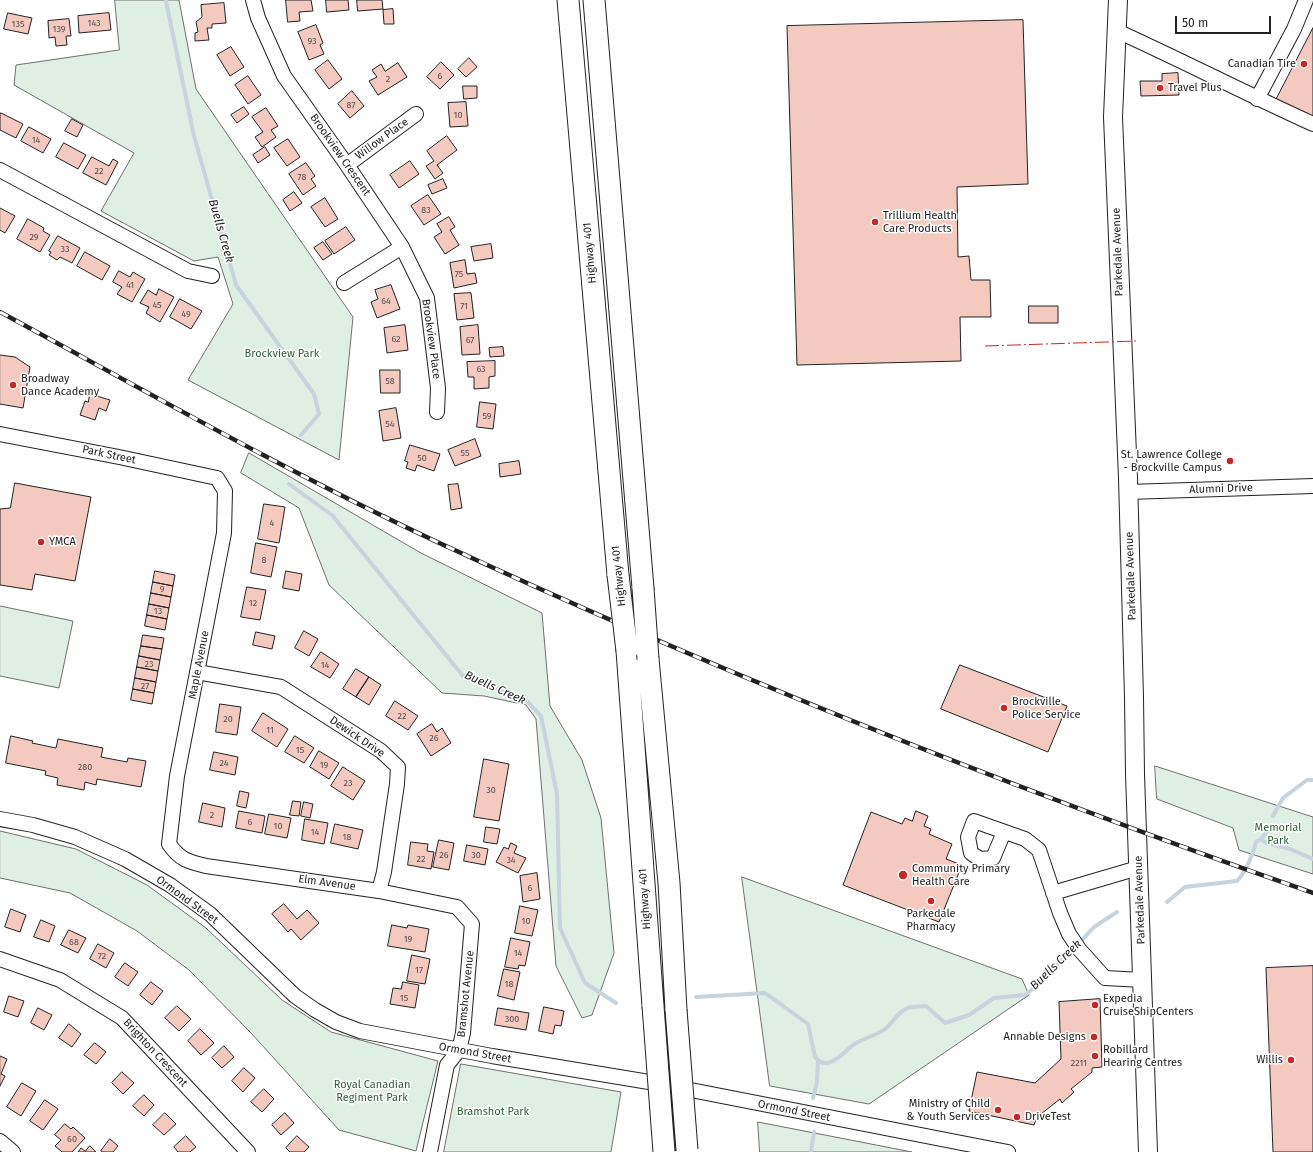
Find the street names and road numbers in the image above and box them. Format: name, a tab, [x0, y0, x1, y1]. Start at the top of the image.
street label: Brookview Crescent	[307, 112, 373, 198]
street label: Willow Place	[353, 115, 411, 163]
street label: Parkedale Avenue	[1110, 208, 1126, 296]
street label: Highway 401	[581, 222, 599, 284]
street label: Brookview Place	[419, 298, 443, 380]
street label: Park Street	[81, 443, 137, 467]
street label: Alumni Drive	[1189, 481, 1253, 497]
street label: Parkedale Avenue	[1123, 532, 1139, 620]
street label: Highway 401	[609, 545, 629, 607]
street label: Maple Avenue	[186, 630, 212, 700]
street label: Dewick Drive	[327, 714, 387, 760]
street label: Parkedale Avenue	[1132, 856, 1148, 944]
street label: Highway 401	[636, 868, 654, 930]
street label: Elm Avenue	[297, 872, 357, 894]
street label: Ormond Street	[153, 873, 221, 927]
street label: Bramshot Avenue	[455, 950, 477, 1038]
street label: Brighton Crescent	[120, 1016, 190, 1090]
street label: Ormond Street	[438, 1040, 512, 1066]
street label: Ormond Street	[757, 1098, 831, 1124]

